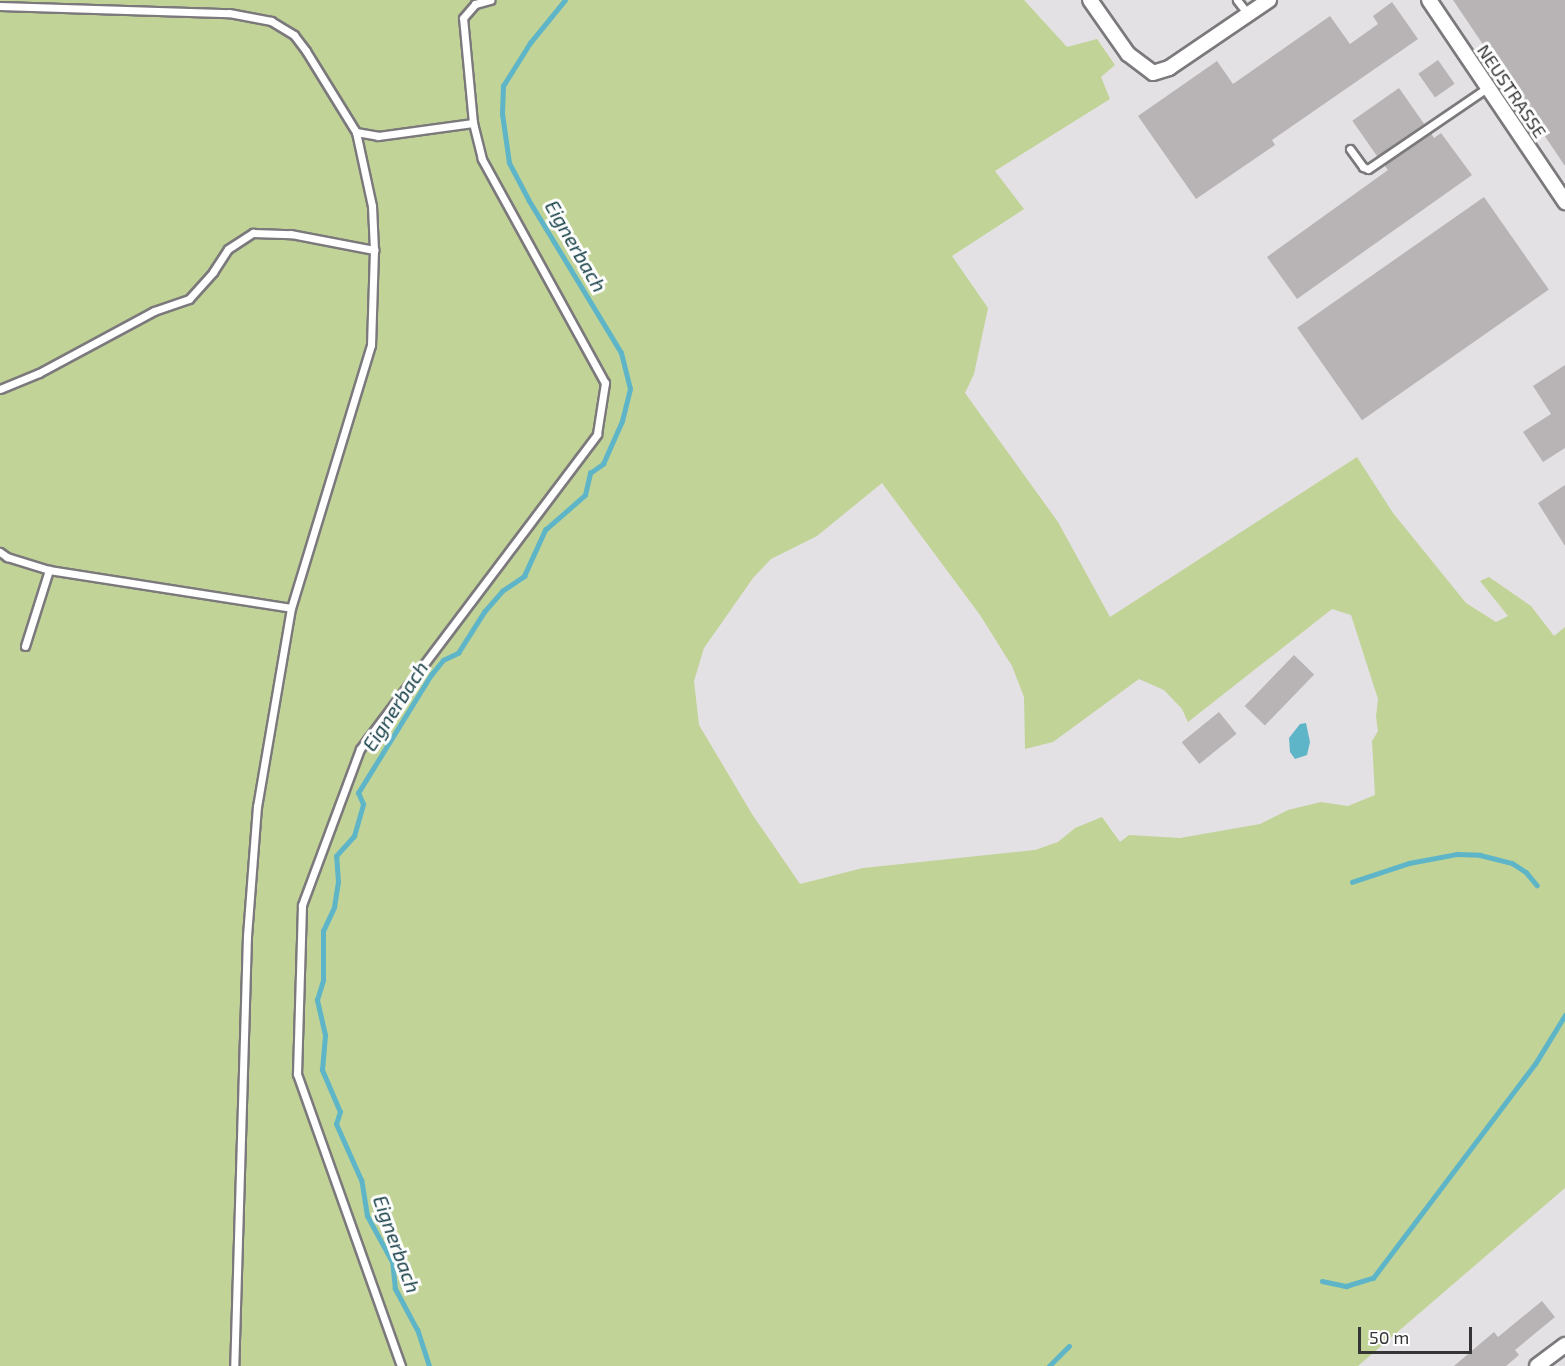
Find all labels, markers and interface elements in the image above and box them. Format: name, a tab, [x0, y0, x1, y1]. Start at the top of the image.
street label: NEUSTRASSE	[1473, 40, 1551, 142]
water label: Eignerbach	[540, 196, 612, 296]
water label: Eignerbach	[357, 657, 433, 755]
water label: Eignerbach	[368, 1192, 426, 1296]
scale bar	[1361, 1315, 1475, 1353]
text: 50 m	[1369, 1326, 1409, 1348]

